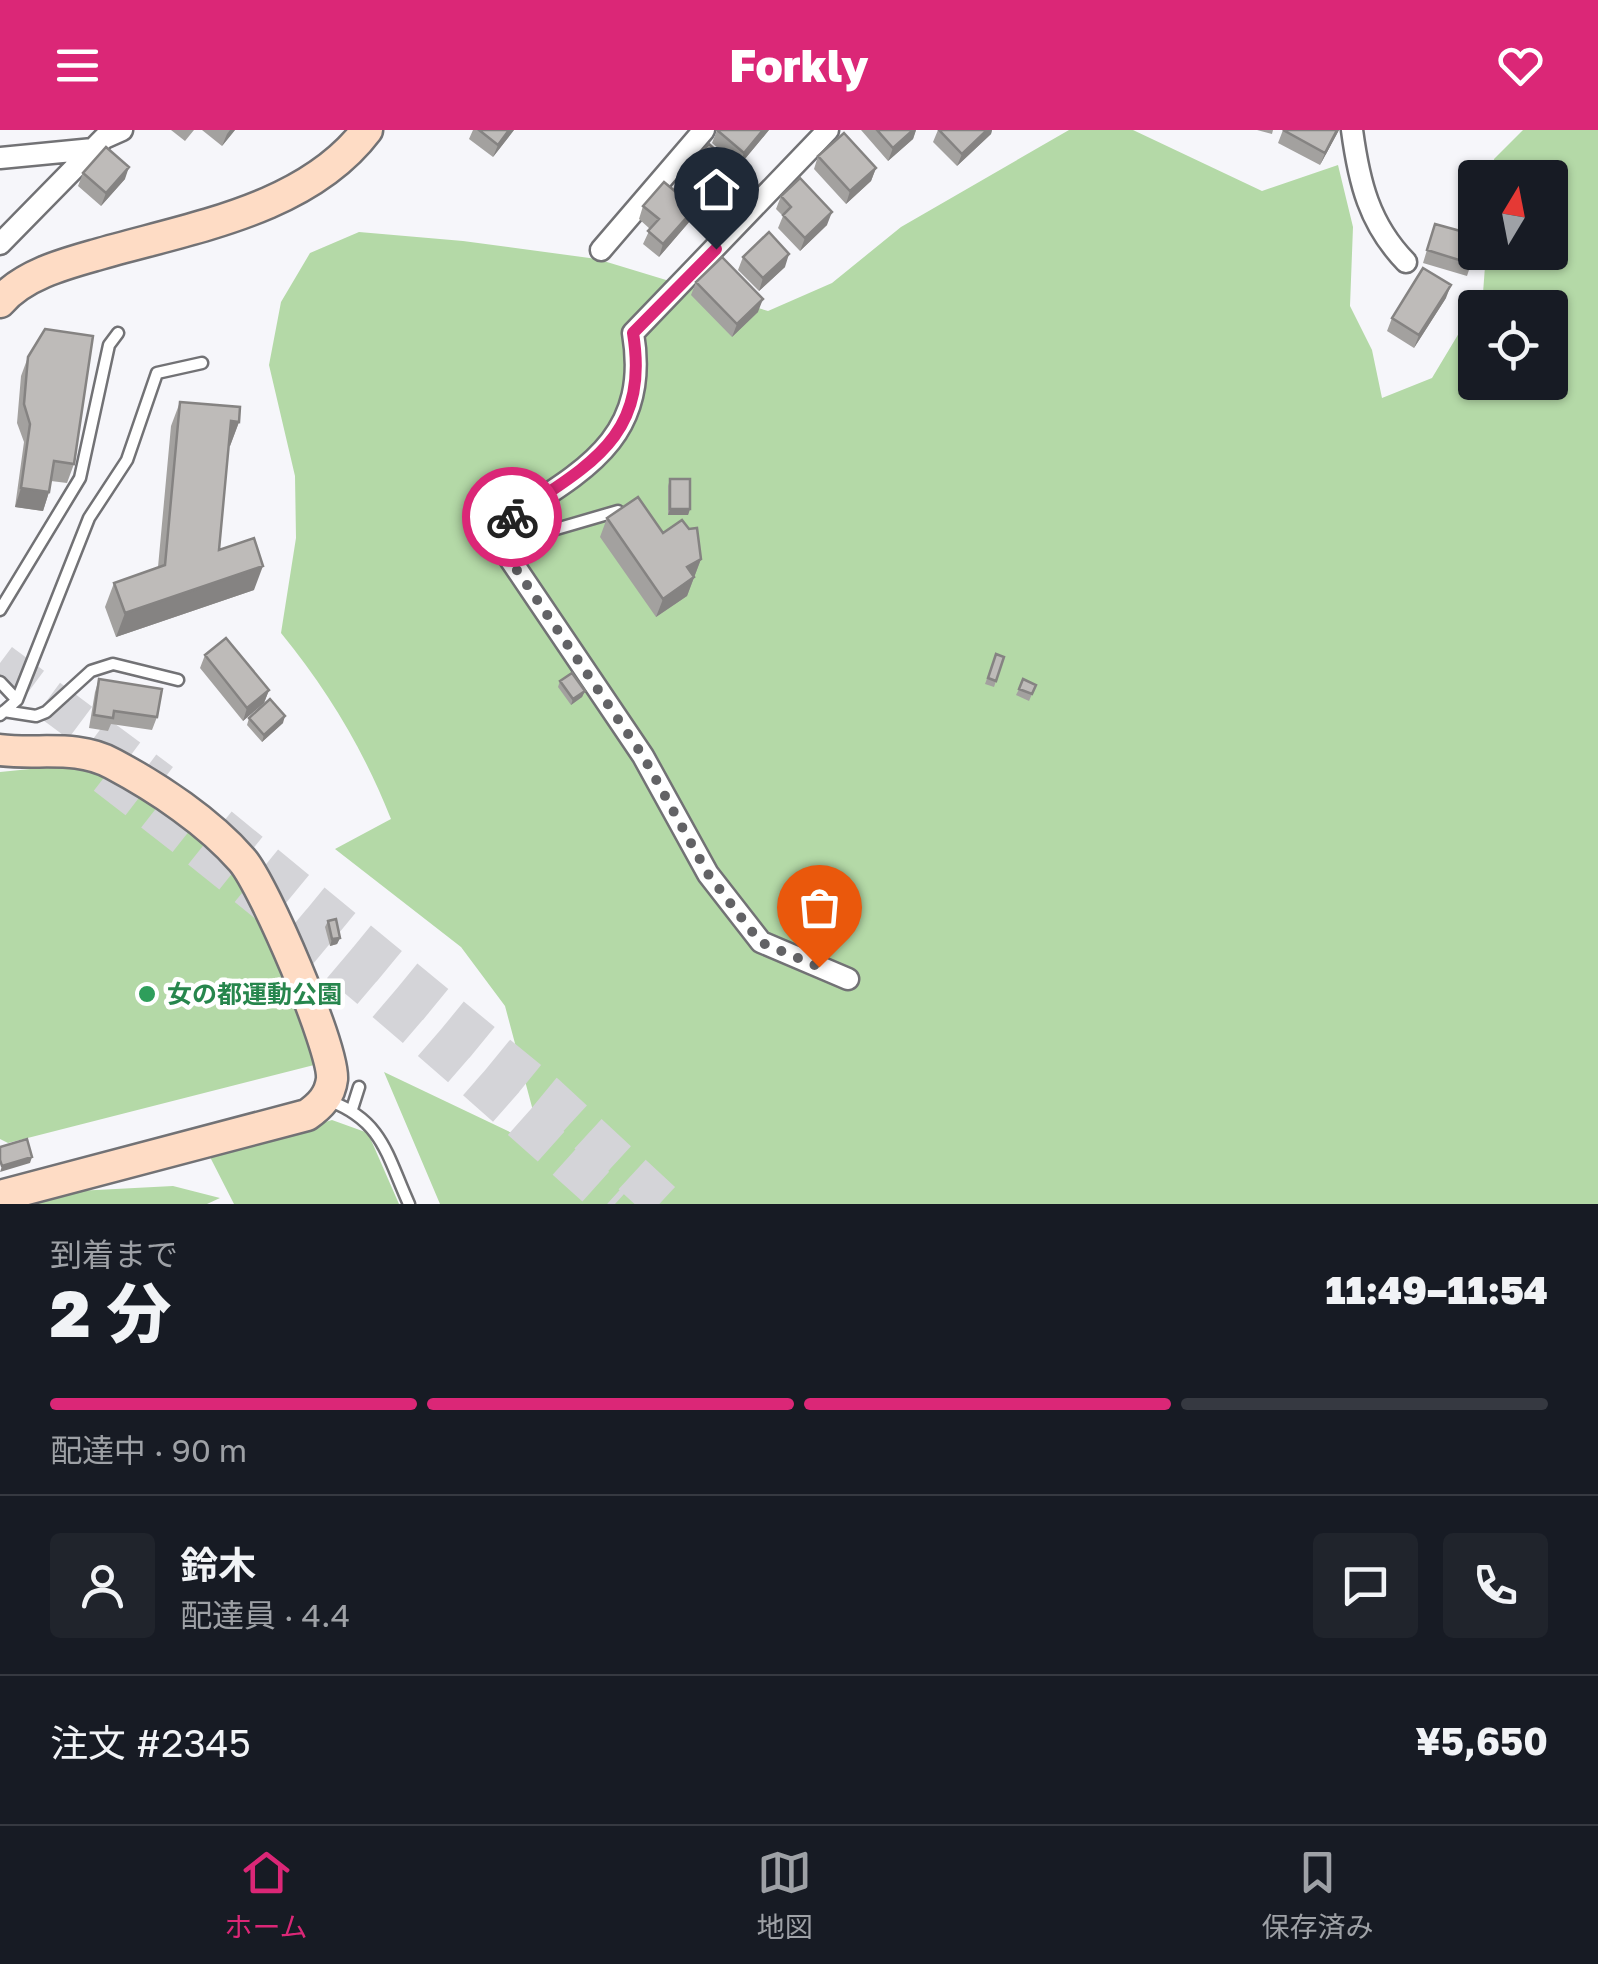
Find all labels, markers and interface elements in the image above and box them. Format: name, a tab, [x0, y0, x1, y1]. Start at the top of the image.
icon: menu	[50, 38, 105, 93]
text: Forkly	[729, 38, 869, 92]
icon: heart	[1493, 38, 1548, 93]
pin	[674, 147, 759, 250]
north arrow	[1458, 160, 1568, 270]
map controls	[1458, 160, 1568, 400]
icon: home	[689, 162, 744, 217]
button: locate	[1458, 290, 1568, 400]
courier	[462, 467, 562, 567]
icon: bike	[485, 490, 540, 545]
pin	[777, 865, 862, 968]
icon: bag	[792, 880, 847, 935]
place label: 女の都運動公園	[167, 978, 342, 1009]
marker: 女の都運動公園	[136, 983, 158, 1005]
text: 到着まで	[50, 1235, 178, 1273]
text: 11:49–11:54	[1325, 1267, 1548, 1312]
text: 2 分	[50, 1273, 172, 1351]
text: 配達中 · 90 m	[50, 1431, 247, 1469]
button: person	[50, 1533, 155, 1638]
button: chat	[1313, 1533, 1418, 1638]
button: phone	[1443, 1533, 1548, 1638]
text: 鈴木	[180, 1542, 256, 1587]
text: 配達員 · 4.4	[180, 1596, 350, 1634]
text: ¥5,650	[1416, 1718, 1548, 1763]
text: 注文 #2345	[50, 1720, 251, 1765]
tab: ホーム	[224, 1845, 308, 1945]
tab: 地図	[757, 1845, 813, 1945]
tab: 保存済み	[1261, 1845, 1374, 1945]

